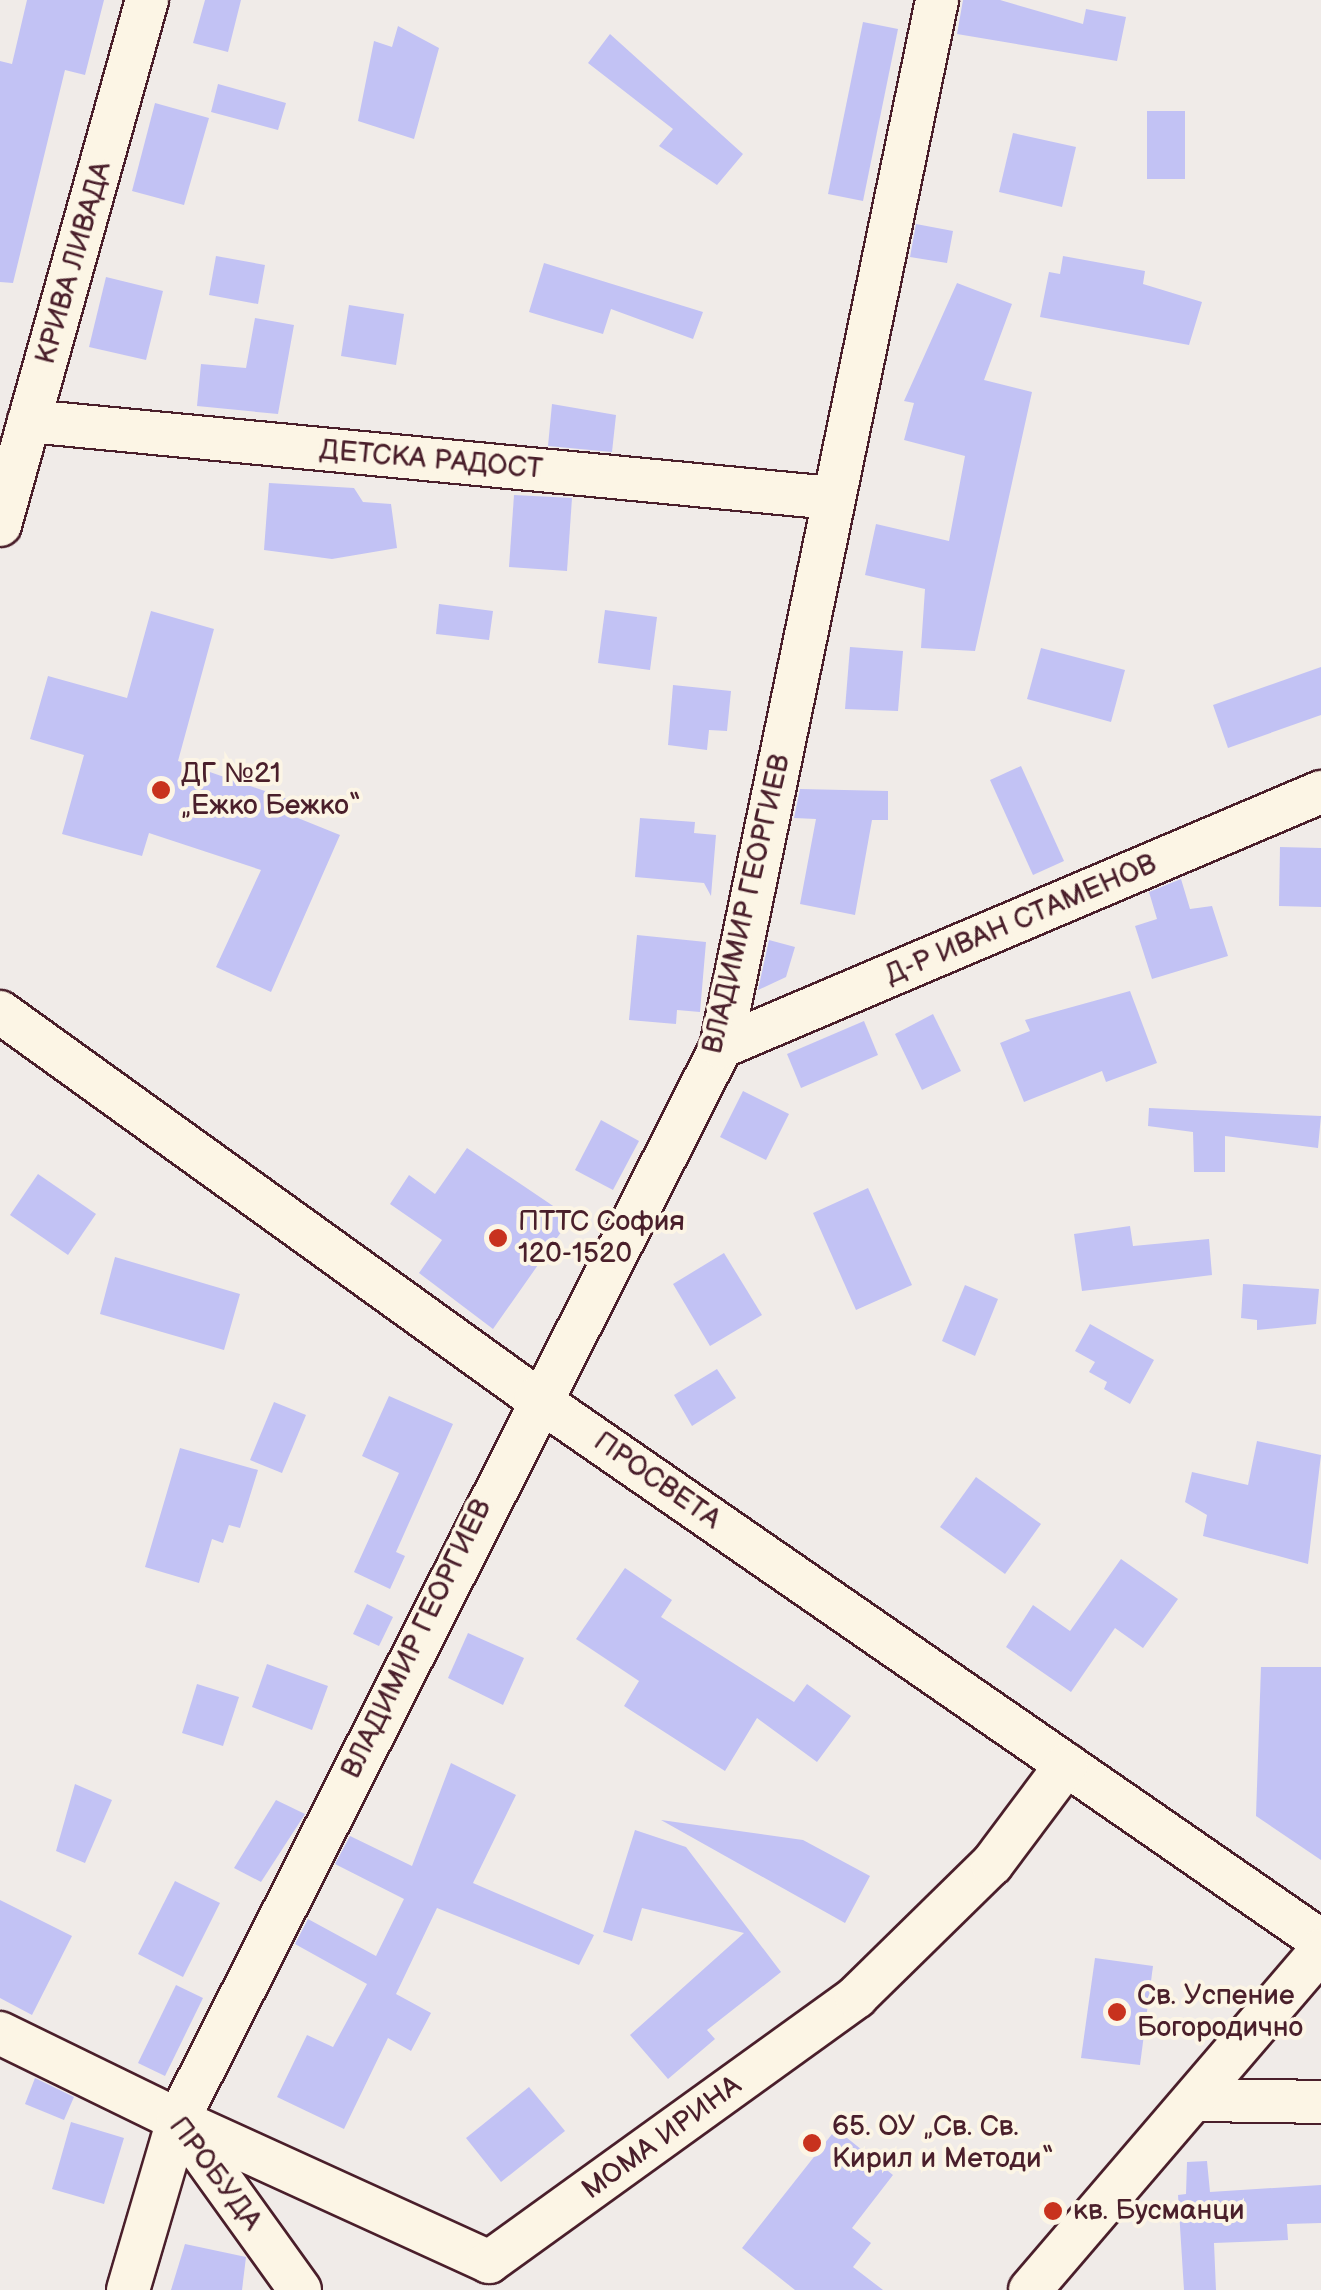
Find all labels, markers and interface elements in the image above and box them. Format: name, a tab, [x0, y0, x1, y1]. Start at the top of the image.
street label: КРИВА ЛИВАДА	[29, 158, 119, 368]
street label: ДЕТСКА РАДОСТ	[318, 434, 544, 486]
street label: ВЛАДИМИР ГЕОРГИЕВ	[696, 751, 798, 1057]
place label: ДГ №21 „Ежко Бежко“	[181, 757, 361, 823]
marker: ДГ №21 „Ежко Бежко“	[150, 779, 172, 801]
street label: Д-Р ИВАН СТАМЕНОВ	[880, 848, 1162, 992]
place label: ПТТС София 120-1520	[518, 1205, 685, 1271]
marker: ПТТС София 120-1520	[487, 1227, 509, 1249]
street label: ПРОСВЕТА	[587, 1425, 727, 1537]
street label: ВЛАДИМИР ГЕОРГИЕВ	[335, 1494, 499, 1784]
place label: Св. Успение Богородично	[1137, 1979, 1303, 2045]
marker: Св. Успение Богородично	[1106, 2001, 1128, 2023]
street label: МОМА ИРИНА	[576, 2069, 748, 2207]
place label: 65. ОУ „Св. Св. Кирил и Методи“	[832, 2110, 1054, 2176]
street label: ПРОБУДА	[161, 2111, 269, 2237]
marker: 65. ОУ „Св. Св. Кирил и Методи“	[801, 2132, 823, 2154]
place label: кв. Бусманци	[1073, 2194, 1245, 2228]
marker: кв. Бусманци	[1042, 2200, 1064, 2222]

